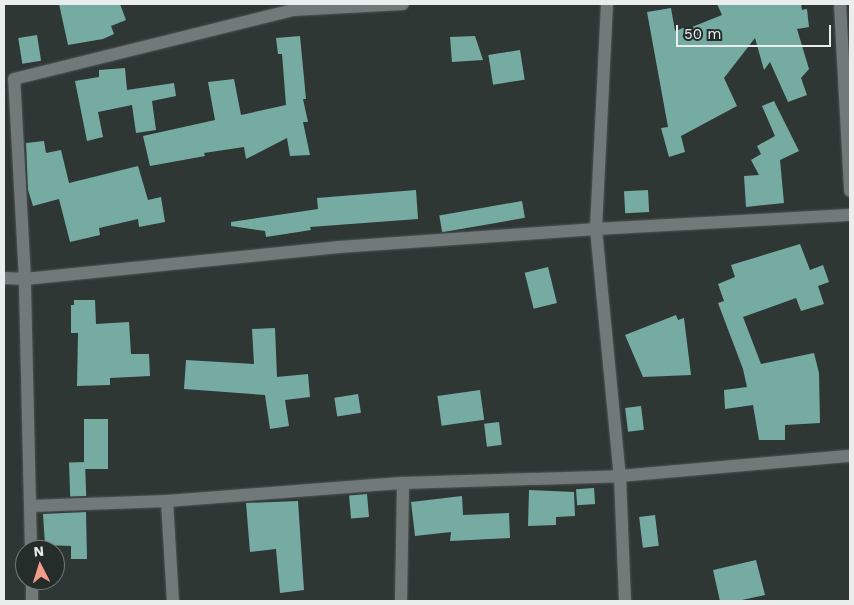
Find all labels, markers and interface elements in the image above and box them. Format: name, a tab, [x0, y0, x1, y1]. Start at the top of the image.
scale bar	[679, 15, 834, 47]
text: 50 m	[684, 25, 721, 43]
north arrow	[15, 540, 65, 590]
text: N	[33, 543, 45, 559]

